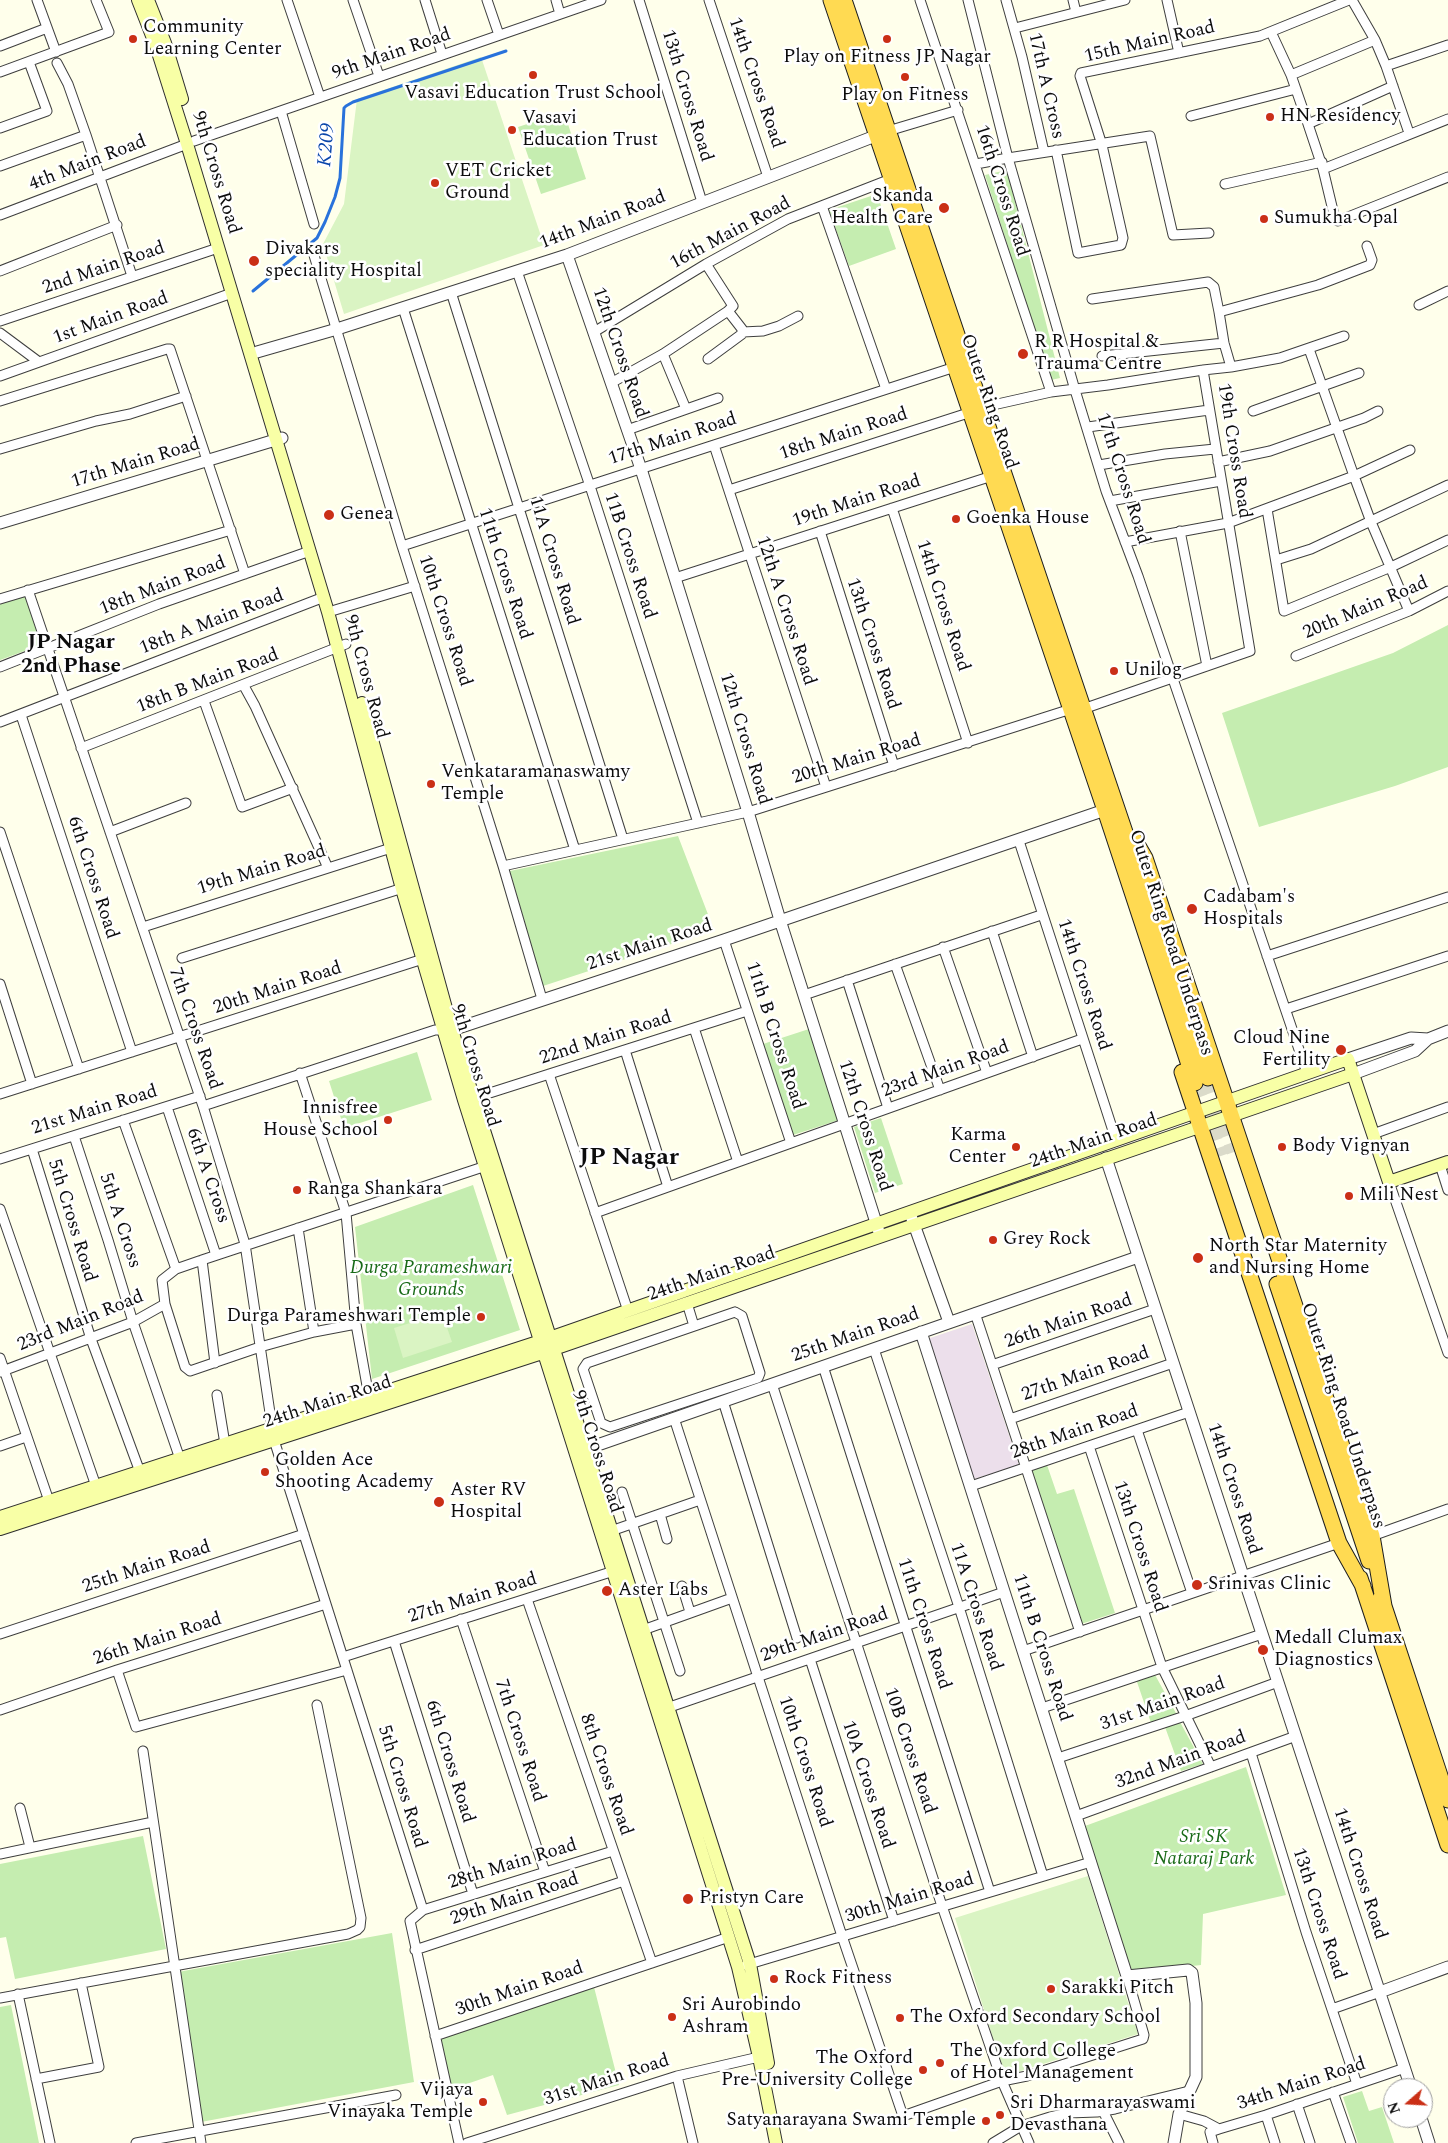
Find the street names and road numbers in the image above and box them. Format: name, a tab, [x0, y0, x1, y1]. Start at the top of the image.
street label: 14th Cross Road	[722, 15, 788, 151]
street label: 15th Main Road	[1082, 17, 1218, 69]
street label: 9th Main Road	[330, 24, 454, 86]
street label: 13th Cross Road	[655, 27, 717, 165]
street label: 17th A Cross	[1022, 31, 1068, 141]
street label: 9th Cross Road	[185, 109, 245, 237]
street label: 16th Cross Road	[969, 122, 1033, 260]
street label: 4th Main Road	[26, 131, 150, 197]
street label: 14th Main Road	[537, 186, 669, 256]
street label: 16th Main Road	[667, 193, 795, 275]
street label: 2nd Main Road	[40, 237, 168, 301]
street label: 12th Cross Road	[586, 285, 652, 421]
street label: 1st Main Road	[50, 288, 172, 350]
street label: Outer Ring Road	[954, 331, 1022, 473]
street label: 19th Cross Road	[1211, 382, 1255, 520]
street label: 18th Main Road	[777, 404, 911, 466]
street label: 17th Main Road	[606, 409, 740, 471]
street label: 17th Cross Road	[1090, 410, 1154, 548]
street label: 17th Main Road	[69, 434, 203, 494]
street label: 19th Main Road	[790, 471, 924, 533]
street label: 11B Cross Road	[598, 490, 660, 622]
street label: 11A Cross Road	[523, 494, 583, 628]
street label: 11th Cross Road	[472, 505, 536, 643]
street label: 12th A Cross Road	[750, 533, 820, 689]
street label: 14th Cross Road	[910, 537, 974, 675]
street label: 18th Main Road	[97, 552, 229, 622]
street label: 10th Cross Road	[412, 552, 476, 690]
street label: 20th Main Road	[1300, 572, 1432, 646]
street label: 13th Cross Road	[840, 575, 904, 713]
street label: 18th A Main Road	[137, 585, 287, 661]
street label: 9th Cross Road	[337, 613, 393, 741]
street label: 18th B Main Road	[133, 644, 283, 720]
street label: 12th Cross Road	[713, 670, 775, 808]
street label: 20th Main Road	[790, 730, 924, 790]
street label: 6th Cross Road	[61, 814, 123, 942]
street label: Outer Ring Road Underpass	[1123, 827, 1217, 1059]
street label: 19th Main Road	[195, 841, 329, 901]
street label: 21st Main Road	[584, 915, 716, 977]
street label: 14th Cross Road	[1051, 916, 1115, 1054]
street label: 20th Main Road	[211, 958, 345, 1020]
street label: 11th B Cross Road	[739, 959, 809, 1113]
street label: 7th Cross Road	[162, 965, 226, 1093]
street label: 9th Cross Road	[444, 1002, 504, 1130]
street label: 22nd Main Road	[537, 1007, 675, 1071]
street label: 23rd Main Road	[879, 1036, 1013, 1104]
street label: 12th Cross Road	[832, 1057, 896, 1195]
street label: 21st Main Road	[29, 1081, 161, 1141]
street label: 24th Main Road	[1027, 1109, 1161, 1175]
street label: 6th A Cross	[180, 1126, 234, 1226]
street label: 5th Cross Road	[41, 1157, 101, 1285]
street label: 5th A Cross	[93, 1170, 145, 1272]
street label: 24th Main Road	[645, 1242, 779, 1308]
street label: 23rd Main Road	[15, 1286, 147, 1358]
street label: 26th Main Road	[1002, 1289, 1136, 1355]
street label: Outer Ring Road Underpass	[1295, 1300, 1389, 1532]
street label: 25th Main Road	[789, 1303, 923, 1369]
street label: 27th Main Road	[1019, 1342, 1153, 1408]
street label: 24th Main Road	[261, 1372, 395, 1434]
street label: 9th Cross Road	[565, 1388, 627, 1516]
street label: 28th Main Road	[1008, 1400, 1142, 1466]
street label: 14th Cross Road	[1201, 1420, 1265, 1558]
street label: 13th Cross Road	[1107, 1478, 1171, 1616]
street label: 25th Main Road	[80, 1537, 214, 1599]
street label: 11A Cross Road	[944, 1540, 1006, 1674]
street label: 11th Cross Road	[891, 1555, 955, 1693]
street label: 27th Main Road	[406, 1569, 540, 1629]
street label: 11th B Cross Road	[1006, 1571, 1076, 1725]
street label: 29th Main Road	[758, 1603, 892, 1669]
street label: 26th Main Road	[91, 1609, 225, 1671]
street label: 31st Main Road	[1098, 1673, 1228, 1737]
street label: 7th Cross Road	[488, 1677, 550, 1805]
street label: 10B Cross Road	[878, 1685, 940, 1817]
street label: 10th Cross Road	[772, 1693, 836, 1831]
street label: 6th Cross Road	[419, 1698, 479, 1826]
street label: 8th Cross Road	[573, 1711, 637, 1839]
street label: 10A Cross Road	[836, 1718, 898, 1852]
street label: 5th Cross Road	[371, 1723, 431, 1851]
street label: 32nd Main Road	[1112, 1727, 1250, 1795]
street label: 14th Cross Road	[1327, 1805, 1391, 1943]
street label: 28th Main Road	[446, 1835, 580, 1895]
street label: 13th Cross Road	[1286, 1845, 1350, 1983]
street label: 29th Main Road	[448, 1869, 582, 1931]
street label: 30th Main Road	[843, 1869, 977, 1929]
street label: 30th Main Road	[453, 1957, 587, 2023]
street label: 31st Main Road	[541, 2050, 673, 2112]
street label: 34th Main Road	[1235, 2054, 1369, 2116]

